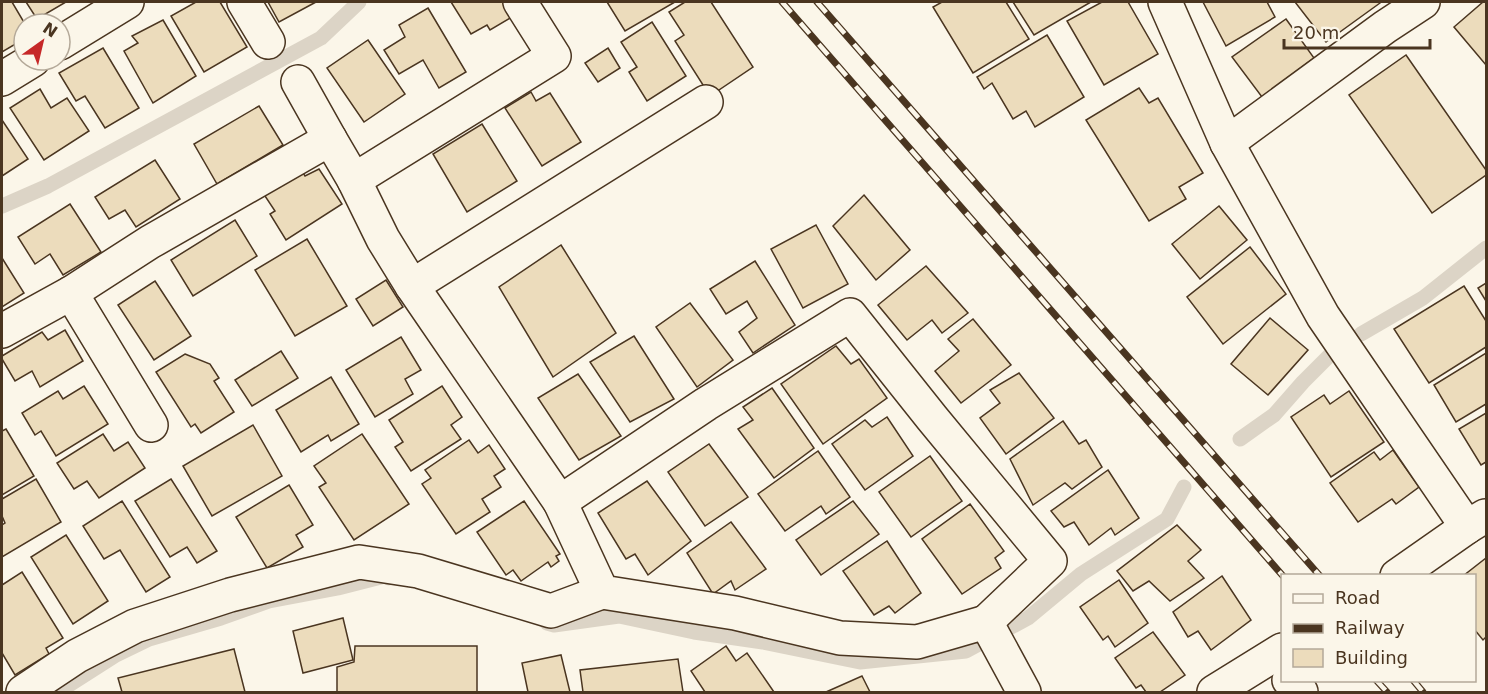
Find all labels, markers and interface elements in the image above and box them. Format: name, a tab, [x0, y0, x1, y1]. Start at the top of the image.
north arrow	[12, 12, 72, 72]
scale bar	[1284, 12, 1430, 50]
text: N	[39, 18, 61, 42]
text: 20 m	[1293, 22, 1339, 43]
legend	[1281, 574, 1476, 682]
text: Road	[1335, 587, 1380, 608]
text: Railway	[1335, 617, 1405, 638]
text: Building	[1335, 647, 1408, 668]

